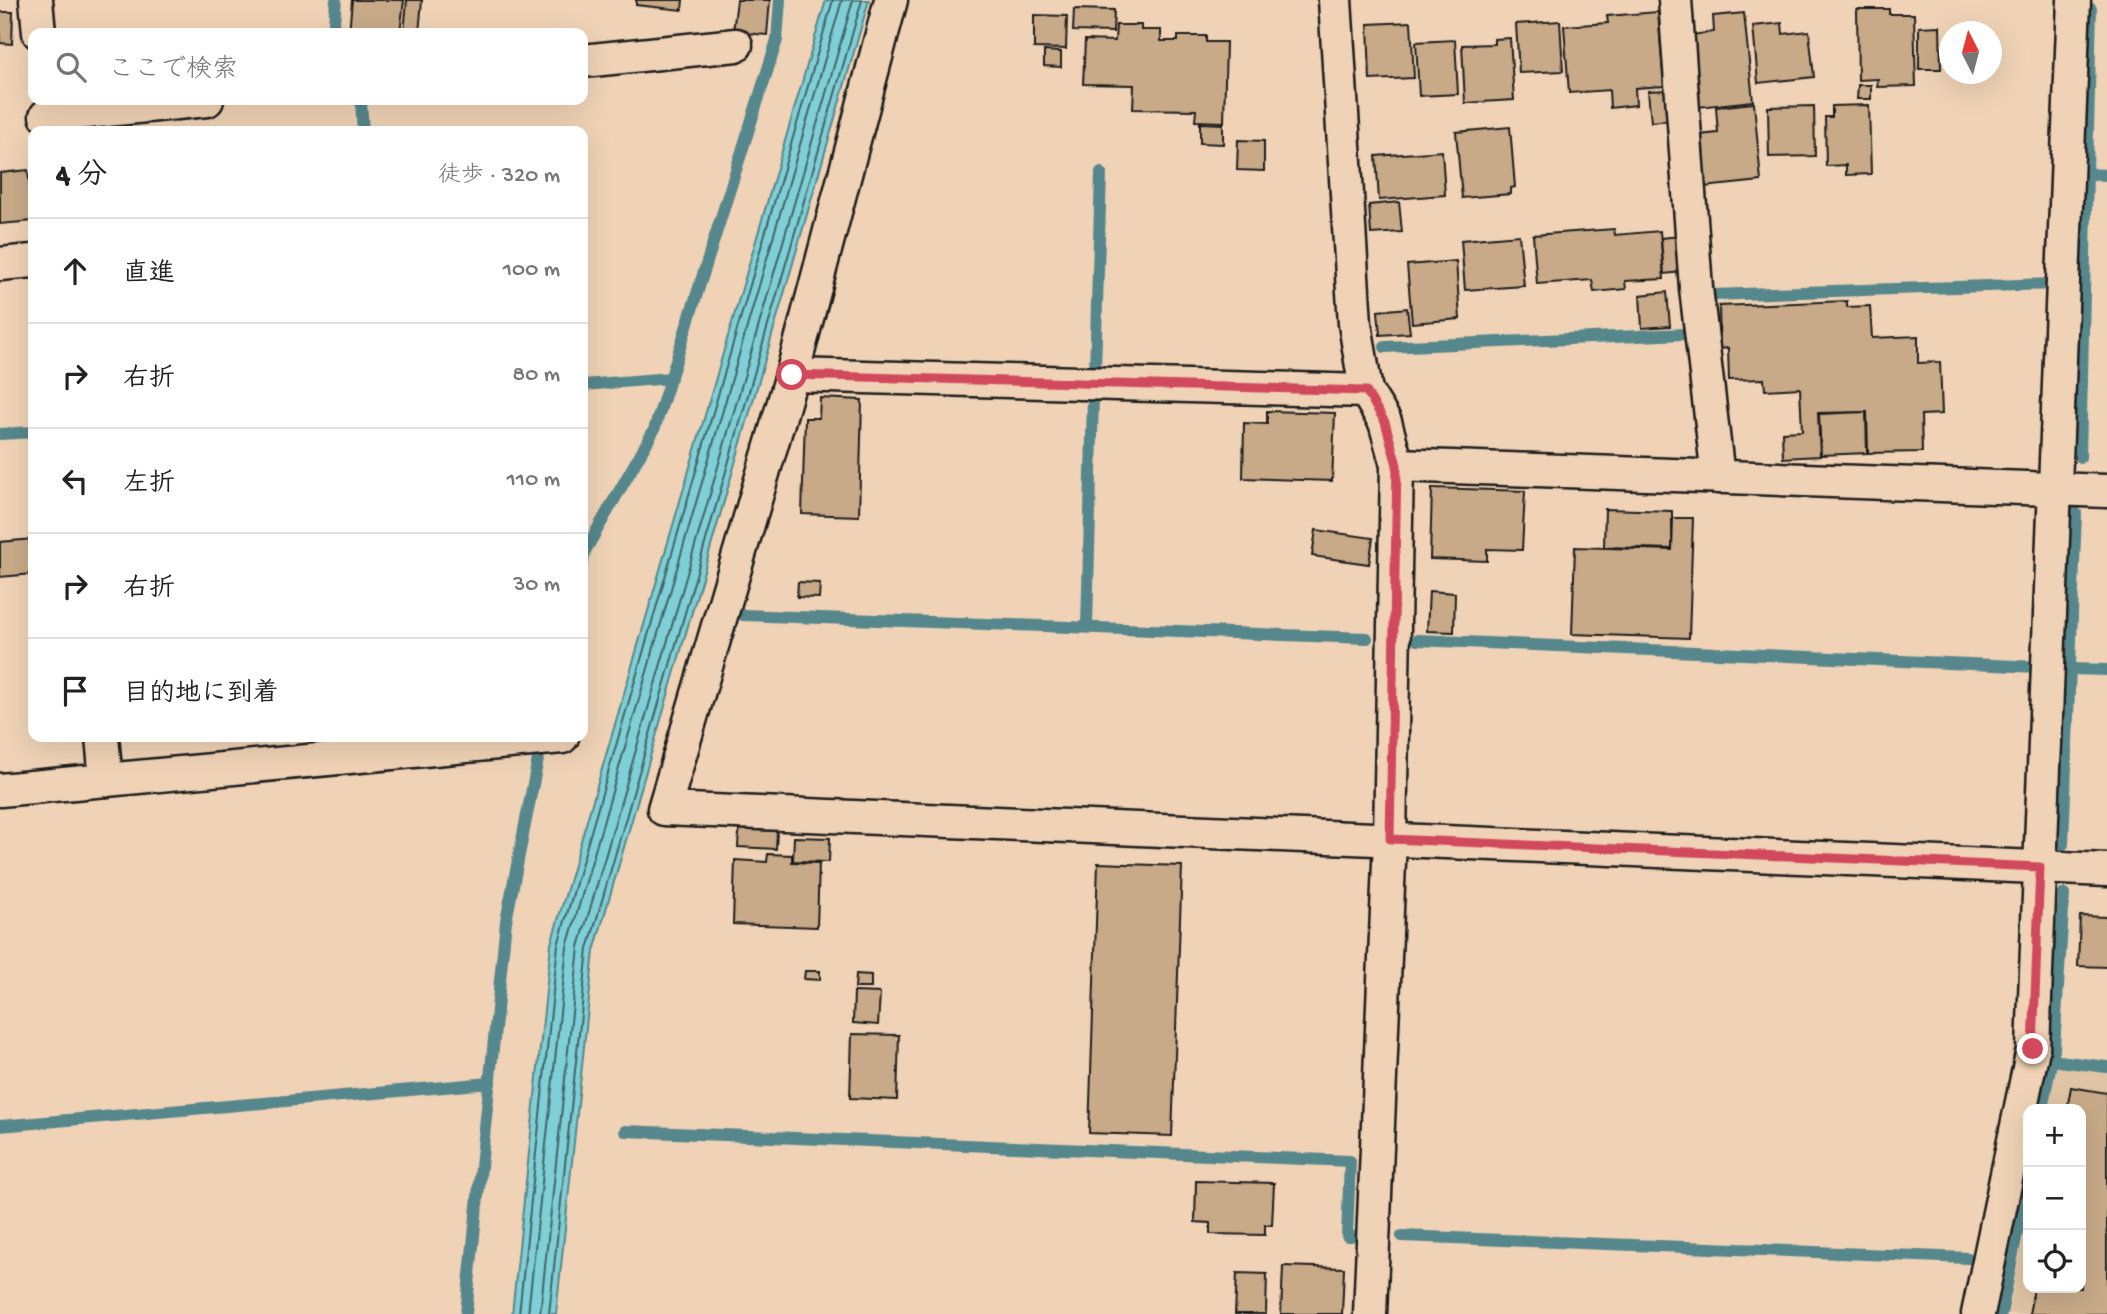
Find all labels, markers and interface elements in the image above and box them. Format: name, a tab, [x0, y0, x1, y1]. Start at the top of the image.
north arrow	[1939, 21, 2002, 84]
search box	[28, 28, 588, 105]
icon: search	[52, 48, 90, 86]
text: ここで検索	[108, 56, 238, 87]
text: 4 分	[56, 160, 107, 195]
text: 徒歩 · 320 m	[438, 163, 560, 190]
icon: ahead	[56, 252, 94, 290]
text: 100 m	[503, 257, 560, 284]
text: 直進	[123, 260, 175, 291]
icon: right	[56, 357, 94, 395]
route start	[776, 359, 807, 390]
text: 80 m	[513, 362, 560, 389]
text: 右折	[123, 365, 175, 396]
icon: left	[56, 462, 94, 500]
text: 110 m	[507, 467, 560, 494]
text: 左折	[123, 470, 175, 501]
icon: right	[56, 567, 94, 605]
text: 30 m	[513, 572, 560, 599]
text: 右折	[123, 575, 175, 606]
icon: arrive	[56, 672, 94, 710]
text: 目的地に到着	[123, 680, 279, 711]
route end	[2017, 1033, 2048, 1064]
map controls	[2023, 1104, 2086, 1293]
button: +	[2023, 1104, 2086, 1167]
button: −	[2023, 1167, 2086, 1230]
button: locate	[2023, 1230, 2086, 1293]

